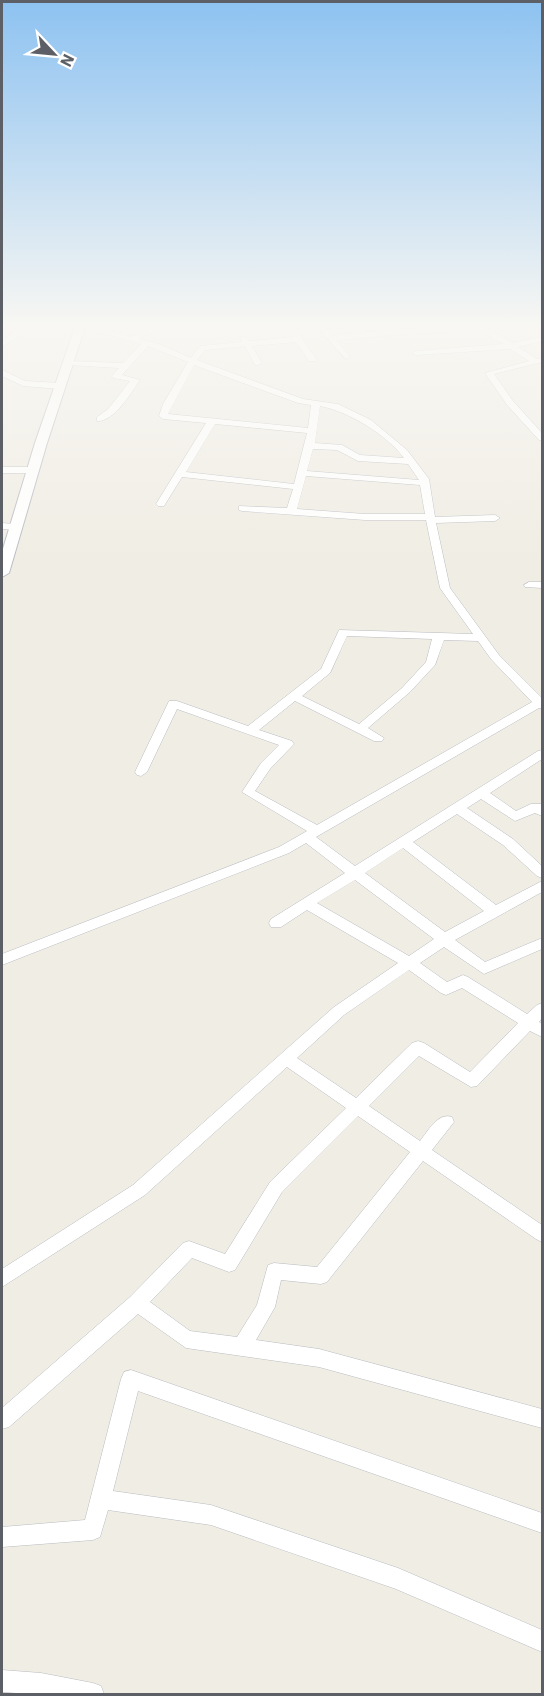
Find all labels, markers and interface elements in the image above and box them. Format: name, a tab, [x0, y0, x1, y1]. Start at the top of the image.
north arrow	[24, 24, 84, 84]
text: N	[56, 51, 79, 70]

